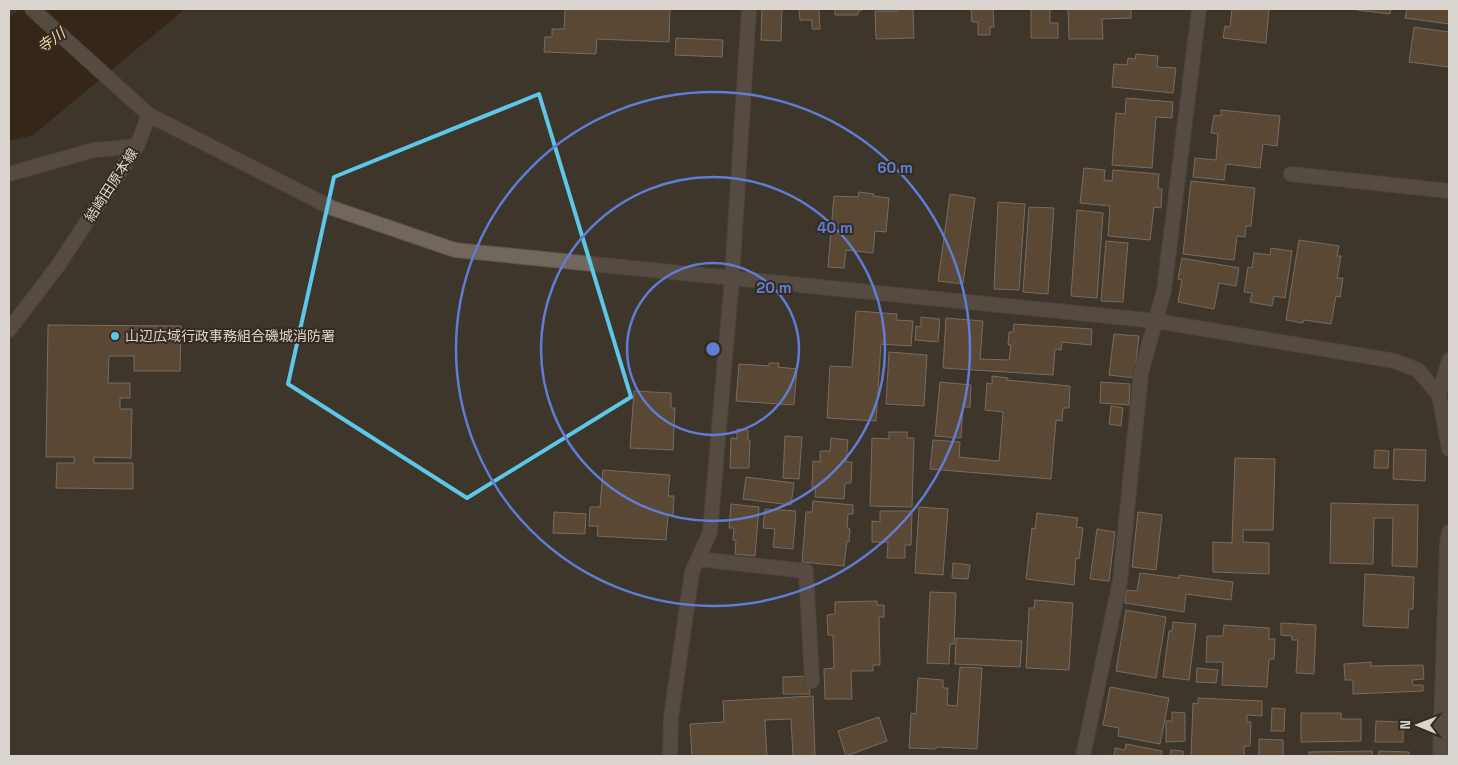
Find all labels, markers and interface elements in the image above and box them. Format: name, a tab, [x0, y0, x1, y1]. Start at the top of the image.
water label: 寺川	[33, 22, 70, 57]
street label: 結崎田原本線	[81, 145, 141, 225]
text: 60 m	[877, 158, 913, 177]
text: 40 m	[817, 218, 853, 237]
text: 20 m	[756, 278, 792, 297]
place label: 山辺広域行政事務組合磯城消防署	[125, 327, 335, 345]
marker: 山辺広域行政事務組合磯城消防署	[109, 330, 121, 342]
centre of rings	[704, 340, 722, 358]
north arrow	[1393, 700, 1443, 750]
text: N	[1396, 720, 1414, 730]

